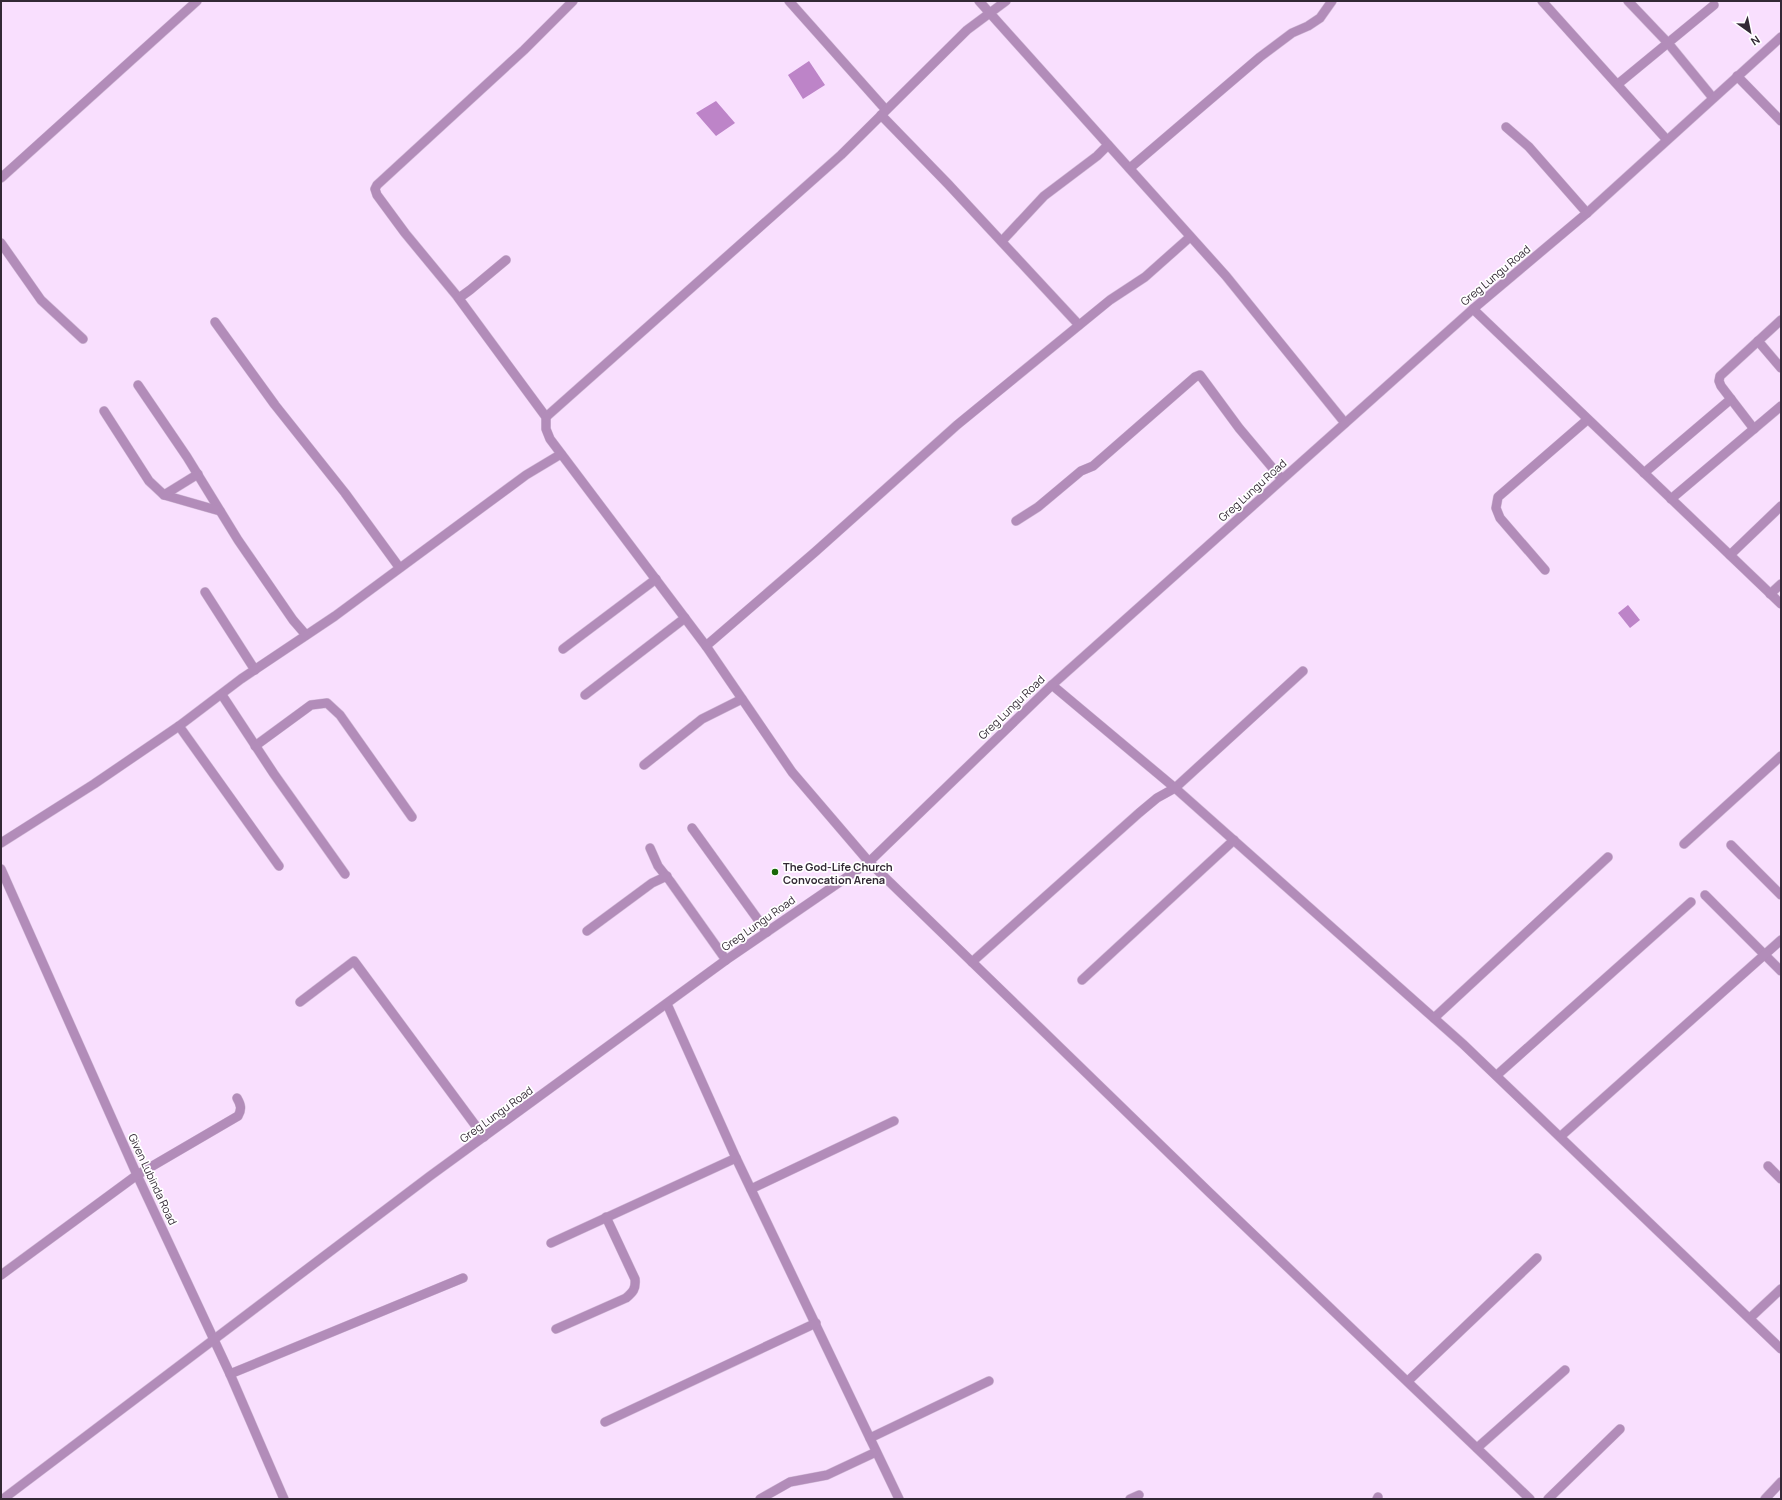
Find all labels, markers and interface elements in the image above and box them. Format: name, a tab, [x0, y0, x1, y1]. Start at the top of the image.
north arrow	[1730, 12, 1770, 52]
text: N	[1748, 32, 1763, 49]
street label: Greg Lungu Road	[1457, 241, 1533, 309]
street label: Greg Lungu Road	[1215, 455, 1289, 525]
street label: Greg Lungu Road	[975, 671, 1047, 743]
place label: The God-Life Church Convocation Arena	[783, 859, 893, 887]
marker: The God-Life Church Convocation Arena	[770, 867, 780, 877]
street label: Greg Lungu Road	[718, 892, 798, 954]
street label: Greg Lungu Road	[456, 1082, 536, 1146]
street label: Given Lubinda Road	[125, 1131, 181, 1227]

